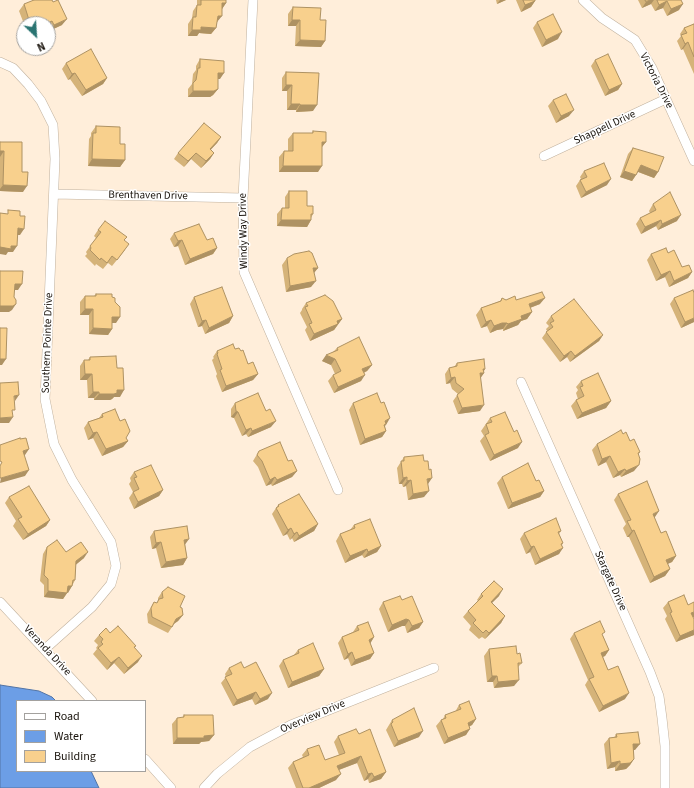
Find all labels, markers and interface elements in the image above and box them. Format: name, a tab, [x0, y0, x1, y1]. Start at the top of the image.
north arrow	[16, 16, 56, 56]
text: N	[34, 38, 47, 55]
street label: Victoria Drive	[636, 51, 676, 111]
street label: Shappell Drive	[572, 108, 638, 148]
street label: Brenthaven Drive	[108, 189, 188, 203]
street label: Windy Way Drive	[237, 193, 251, 269]
street label: Southern Pointe Drive	[40, 292, 56, 394]
street label: Stargate Drive	[591, 549, 629, 613]
street label: Veranda Drive	[20, 623, 74, 679]
street label: Overview Drive	[279, 697, 347, 737]
legend	[16, 700, 146, 772]
text: Road	[54, 708, 80, 725]
text: Water	[54, 728, 83, 745]
text: Building	[54, 748, 96, 765]

